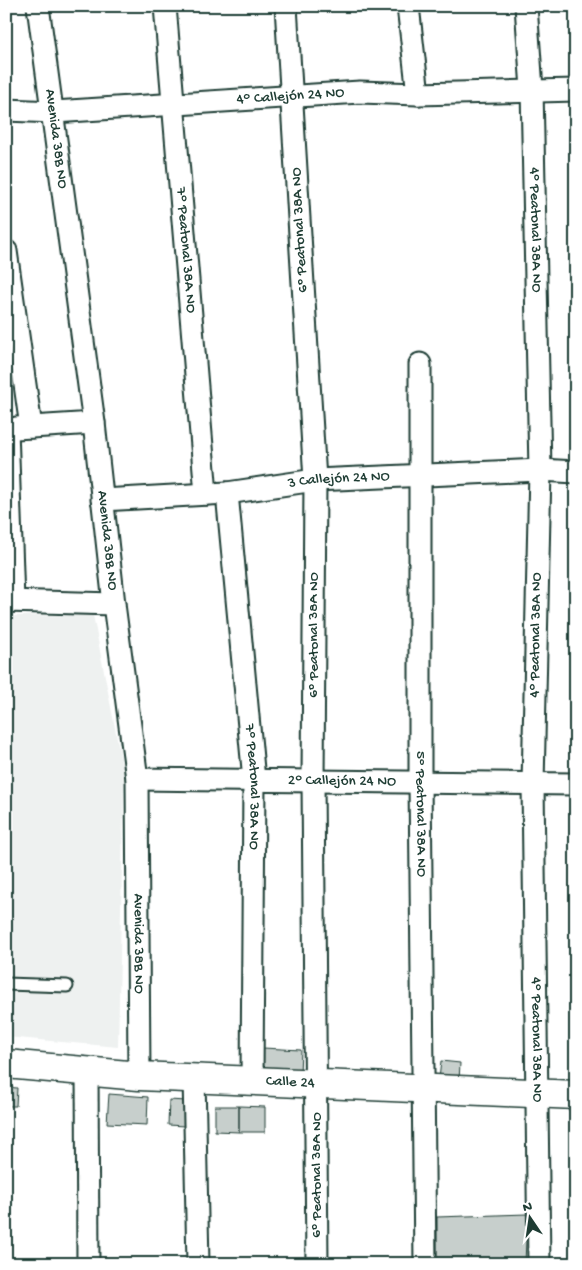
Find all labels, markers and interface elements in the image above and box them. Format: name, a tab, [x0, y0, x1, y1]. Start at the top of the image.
street label: 4° Callejón 24 NO	[236, 84, 345, 109]
street label: Avenida 38B NO	[40, 88, 71, 190]
street label: 6º Peatonal 38A NO	[288, 167, 312, 293]
street label: 4° Peatonal 38A NO	[525, 167, 545, 293]
street label: 7° Peatonal 38A NO	[171, 186, 200, 314]
street label: 3 Callejón 24 NO	[286, 468, 390, 493]
street label: Avenida 38B NO	[93, 490, 121, 591]
street label: 6º Peatonal 38A NO	[305, 572, 323, 698]
street label: 4° Peatonal 38A NO	[526, 572, 546, 698]
street label: 7° Peatonal 38A NO	[240, 722, 263, 850]
street label: 5° Peatonal 38A NO	[411, 751, 430, 877]
street label: 2° Callejón 24 NO	[288, 772, 396, 791]
street label: Avenida 38B NO	[129, 893, 147, 994]
street label: 4° Peatonal 38A NO	[526, 977, 546, 1102]
street label: Calle 24	[266, 1073, 315, 1093]
street label: 6º Peatonal 38A NO	[308, 1112, 326, 1238]
north arrow	[504, 1192, 554, 1242]
text: N	[521, 1198, 534, 1217]

